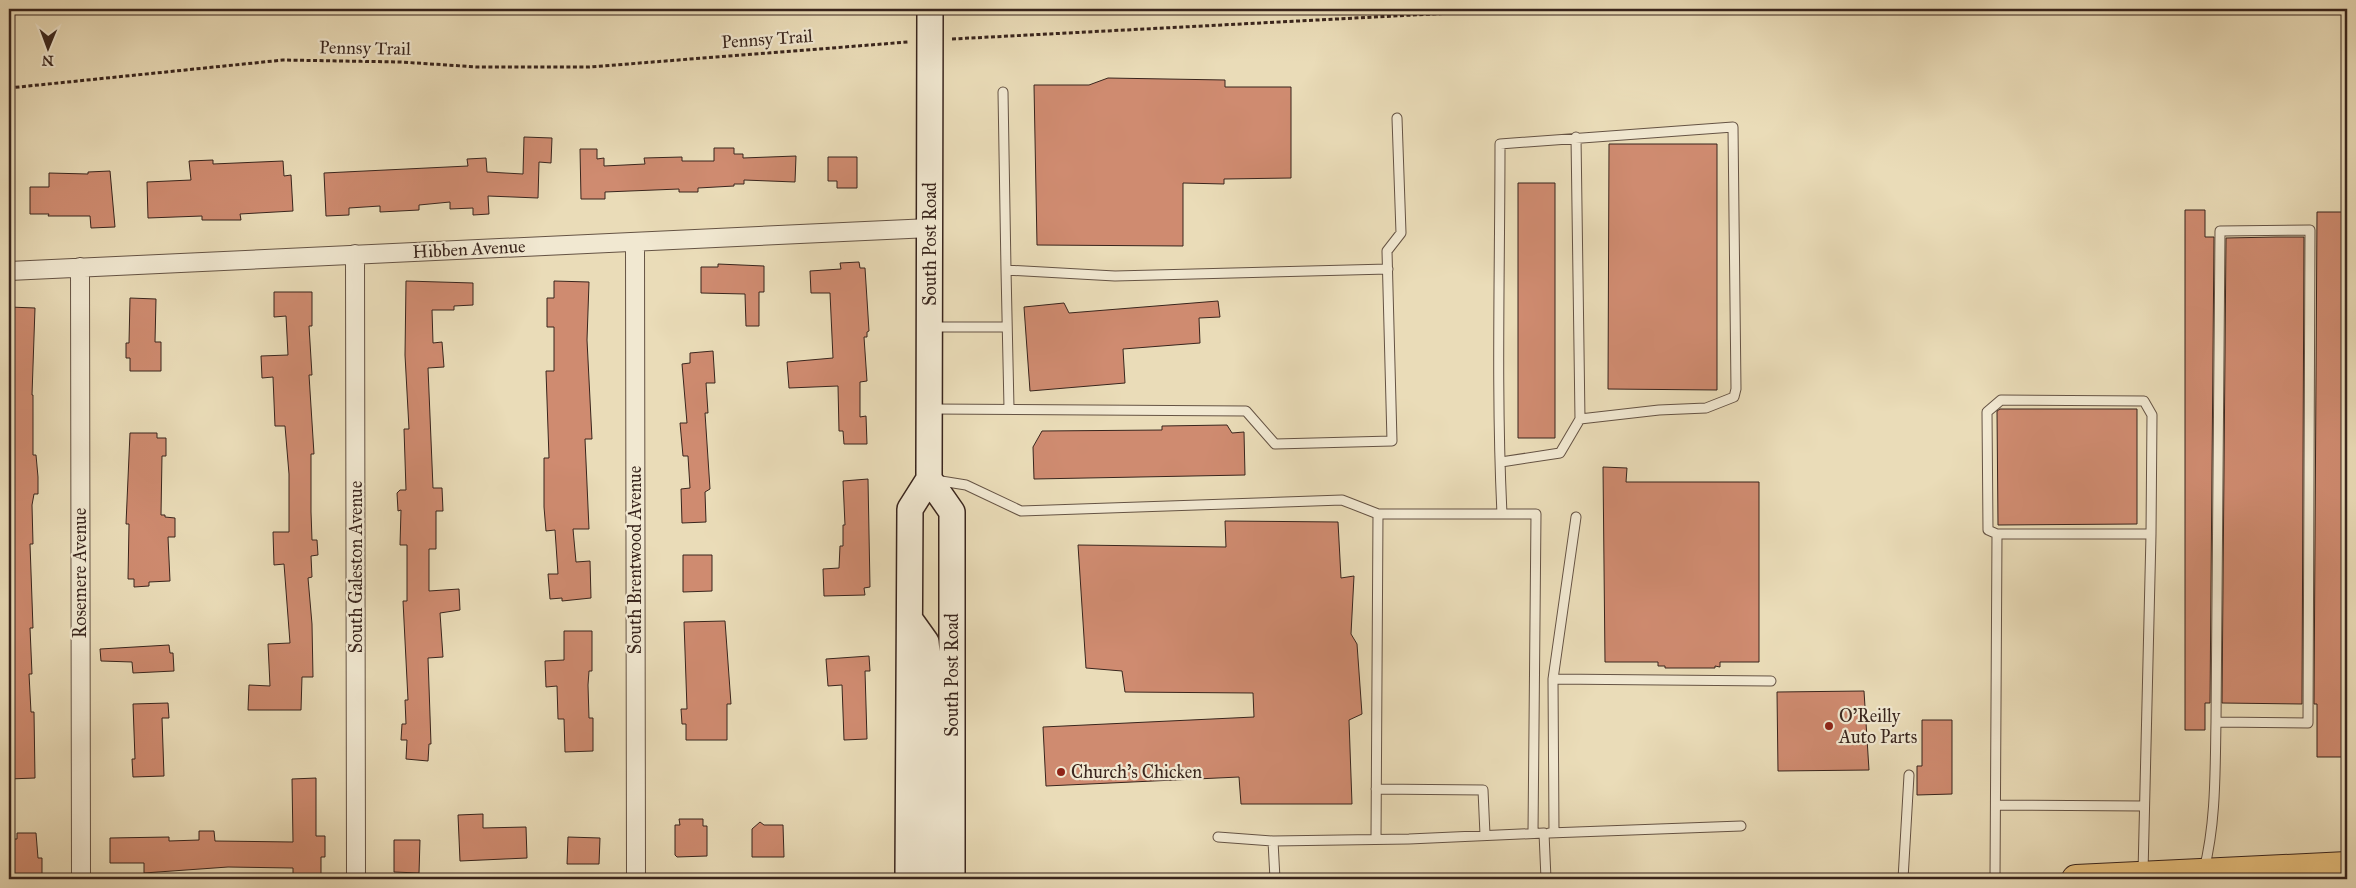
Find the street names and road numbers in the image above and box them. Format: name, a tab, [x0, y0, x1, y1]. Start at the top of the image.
street label: Pennsy Trail	[720, 25, 814, 53]
street label: Pennsy Trail	[319, 36, 411, 60]
street label: South Post Road	[919, 182, 941, 306]
street label: Hibben Avenue	[412, 235, 526, 263]
street label: South Brentwood Avenue	[624, 466, 646, 654]
street label: South Galeston Avenue	[345, 481, 367, 653]
street label: Rosemere Avenue	[69, 508, 91, 638]
street label: South Post Road	[941, 613, 963, 737]

